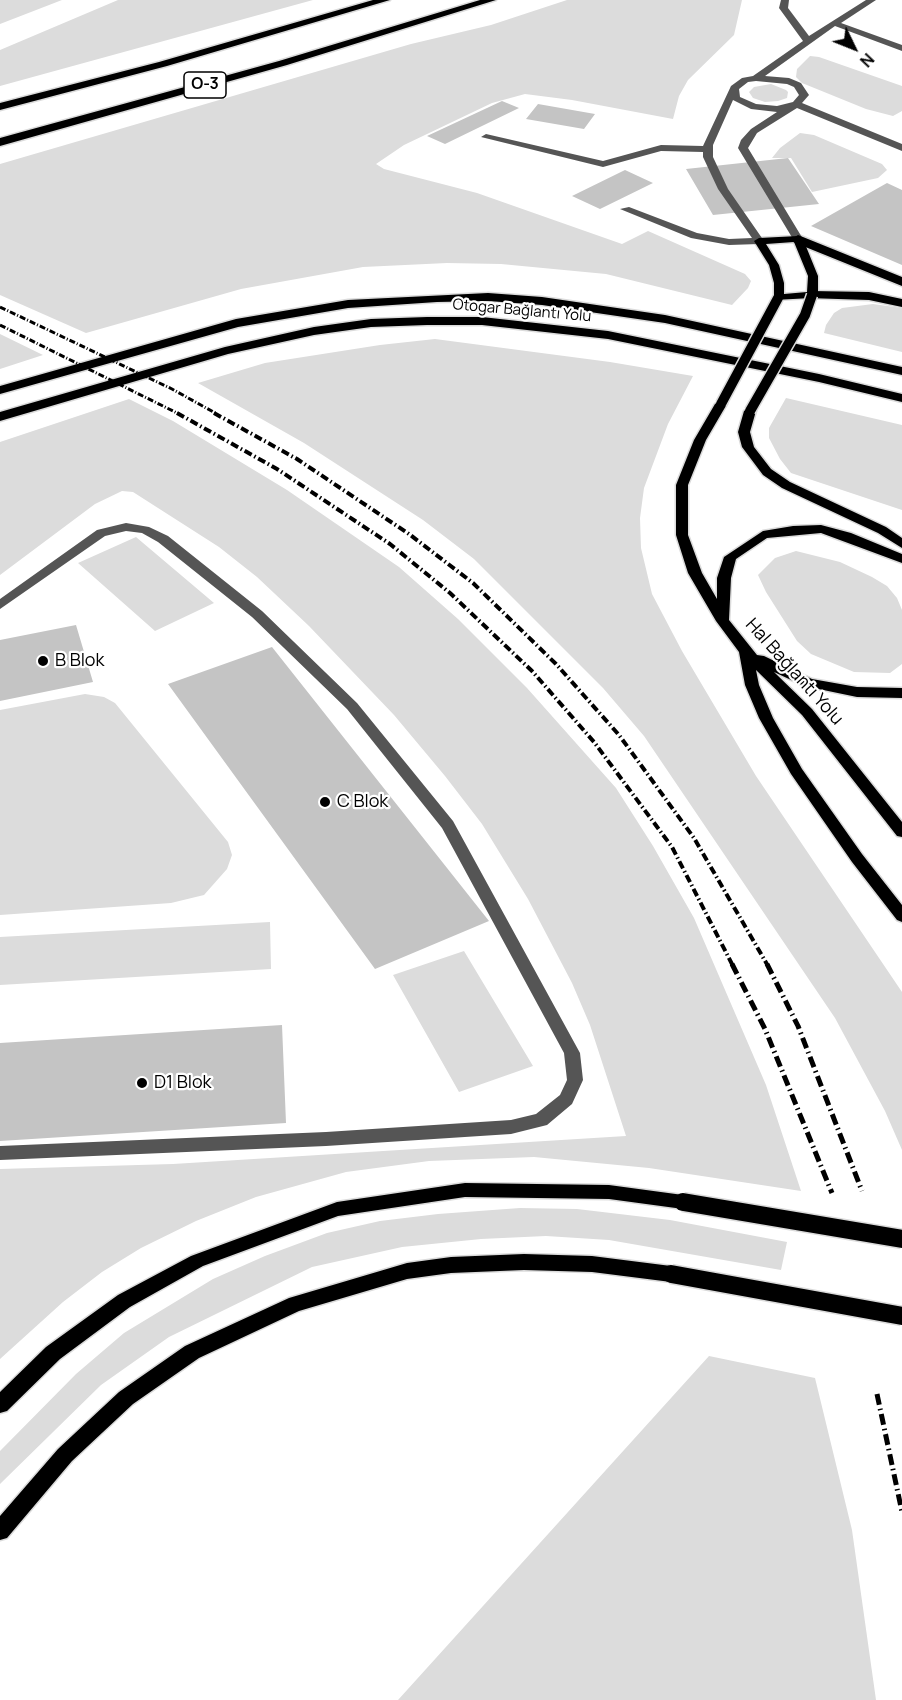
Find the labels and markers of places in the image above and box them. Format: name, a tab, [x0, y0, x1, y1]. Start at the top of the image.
place label: B Blok	[55, 650, 104, 672]
marker: B Blok	[36, 654, 50, 668]
place label: C Blok	[337, 791, 388, 813]
marker: C Blok	[318, 795, 332, 809]
place label: D1 Blok	[154, 1072, 212, 1094]
marker: D1 Blok	[135, 1076, 149, 1090]

